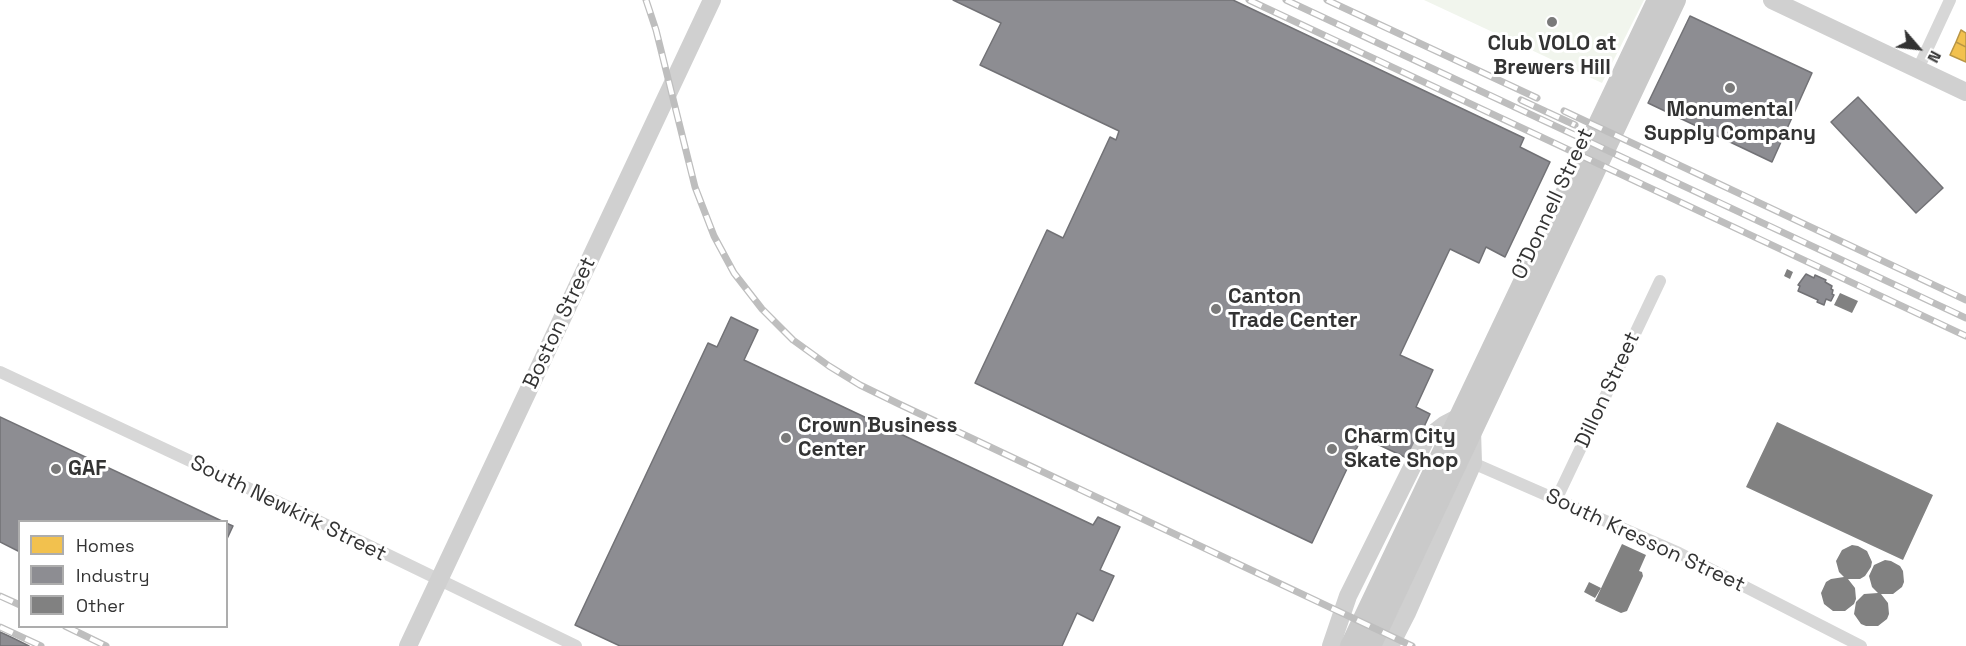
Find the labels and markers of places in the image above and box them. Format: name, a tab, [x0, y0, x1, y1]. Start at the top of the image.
marker: Club VOLO at Brewers Hill	[1545, 15, 1559, 29]
place label: Club VOLO at Brewers Hill	[1487, 31, 1617, 81]
marker: Monumental Supply Company	[1723, 81, 1737, 95]
place label: Monumental Supply Company	[1644, 97, 1816, 147]
place label: Canton Trade Center	[1228, 284, 1358, 334]
marker: Canton Trade Center	[1209, 302, 1223, 316]
place label: Crown Business Center	[798, 413, 958, 463]
place label: Charm City Skate Shop	[1344, 424, 1458, 474]
marker: Crown Business Center	[779, 431, 793, 445]
marker: Charm City Skate Shop	[1325, 442, 1339, 456]
place label: GAF	[68, 456, 106, 482]
marker: GAF	[49, 462, 63, 476]

